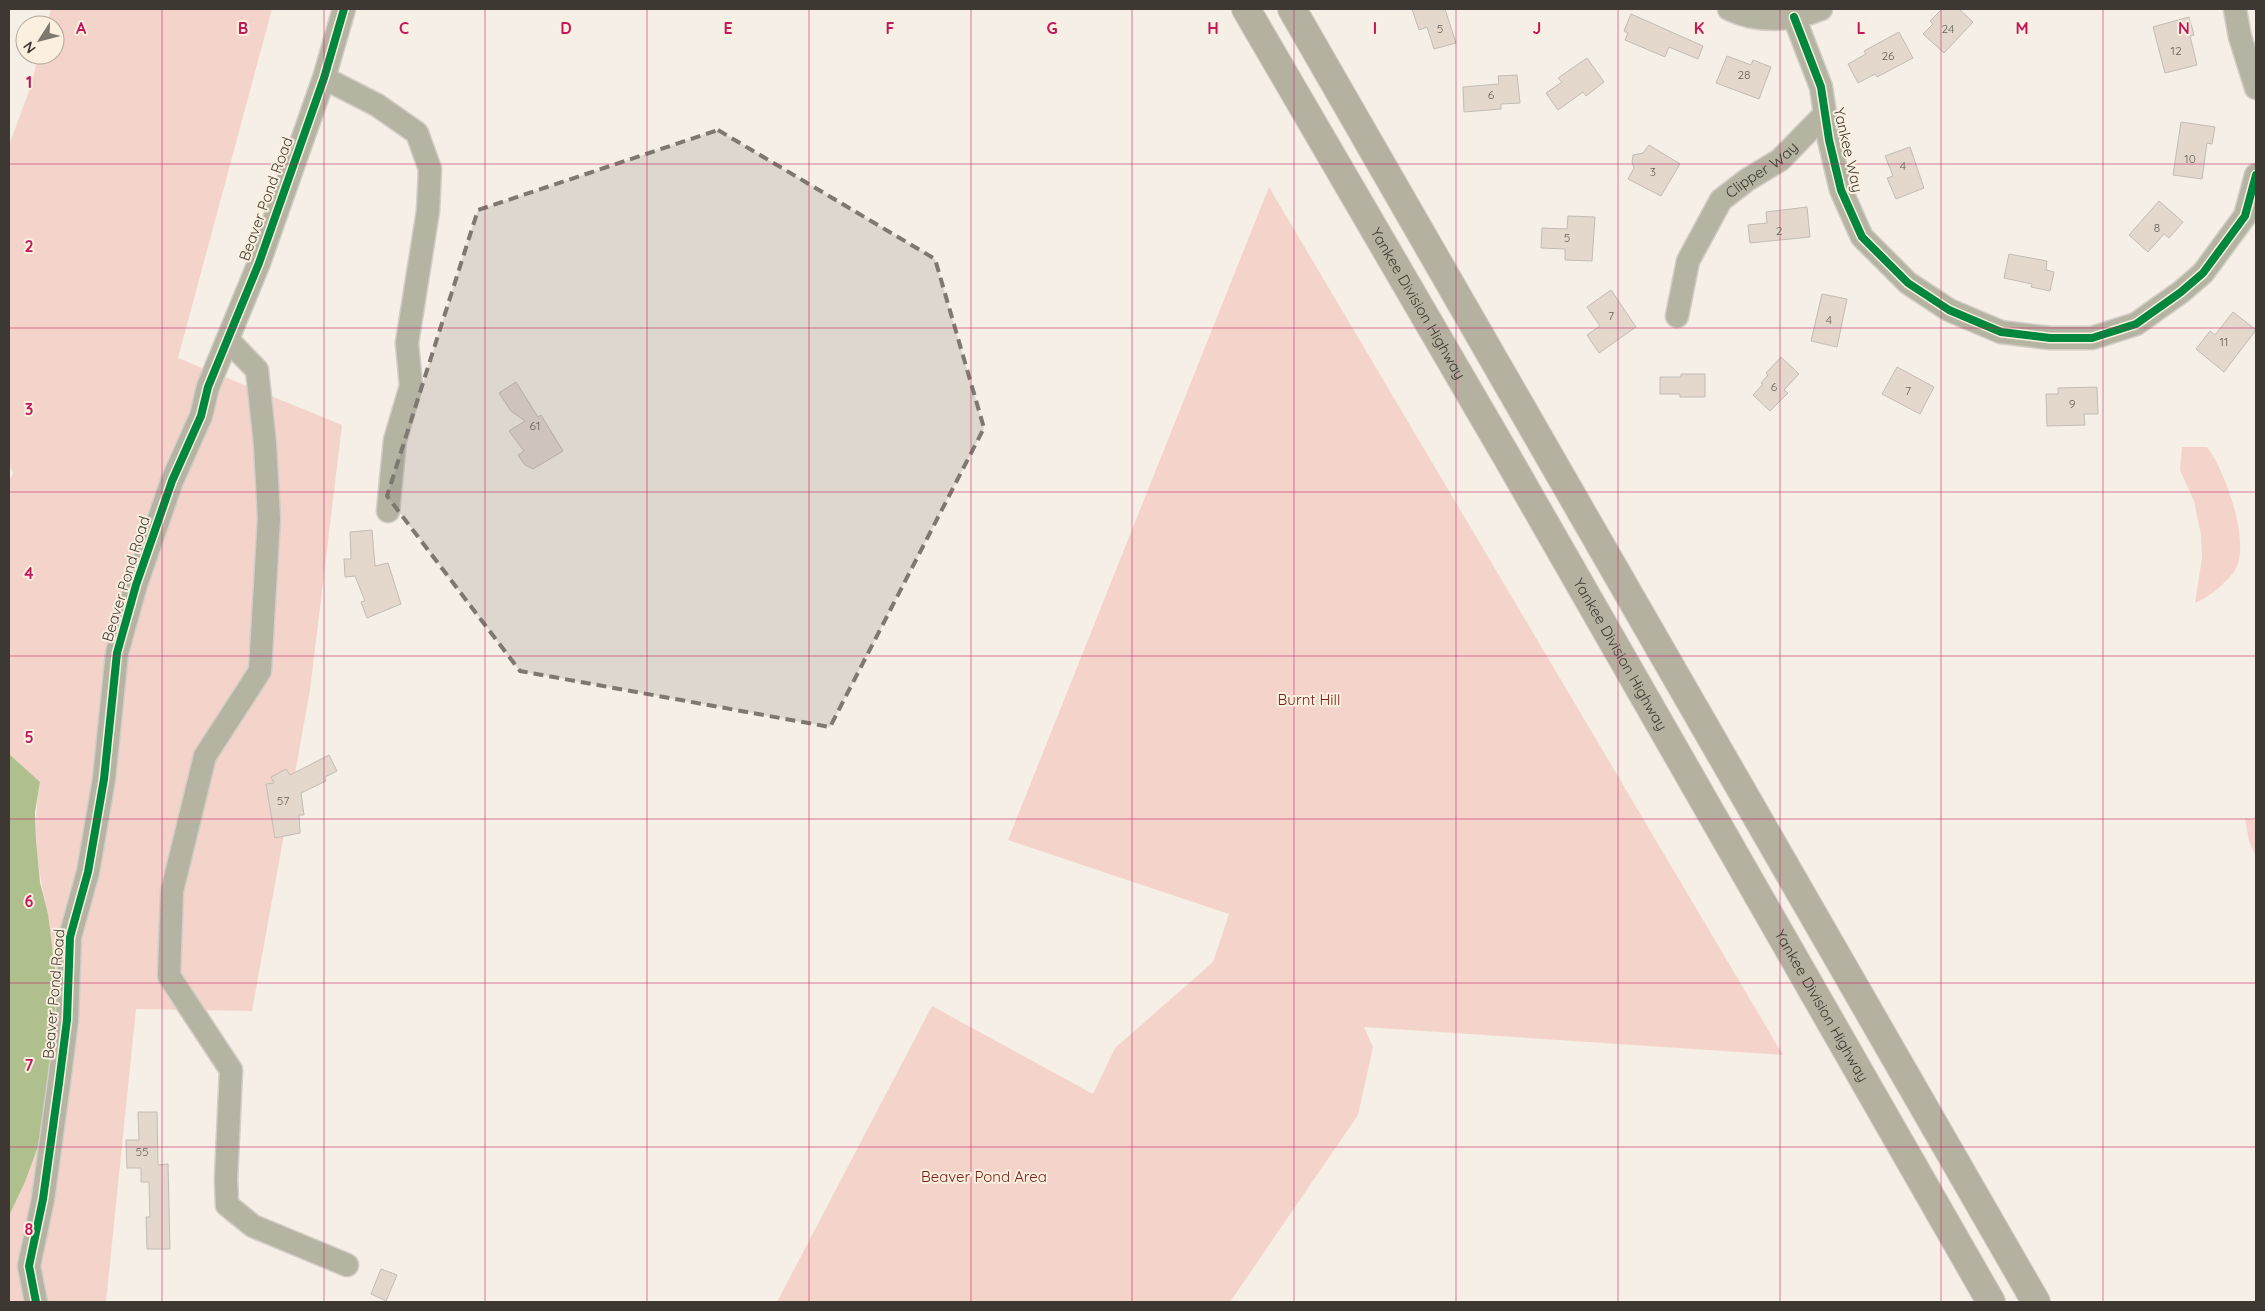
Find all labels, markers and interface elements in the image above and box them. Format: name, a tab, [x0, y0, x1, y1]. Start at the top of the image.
north arrow	[15, 15, 65, 65]
text: A	[76, 18, 87, 38]
text: B	[238, 18, 248, 38]
text: C	[399, 18, 409, 38]
text: D	[560, 18, 572, 38]
text: E	[723, 18, 733, 38]
text: F	[886, 18, 895, 38]
text: G	[1046, 18, 1058, 38]
text: H	[1207, 18, 1219, 38]
text: I	[1373, 18, 1377, 38]
text: J	[1533, 18, 1541, 38]
text: K	[1694, 18, 1704, 38]
text: L	[1857, 18, 1866, 38]
text: M	[2015, 18, 2029, 38]
text: N	[2178, 18, 2190, 38]
house number: 5	[1437, 21, 1443, 36]
house number: 24	[1942, 21, 1954, 36]
text: N	[19, 38, 40, 57]
house number: 12	[2170, 43, 2182, 58]
house number: 26	[1881, 48, 1895, 63]
house number: 28	[1737, 67, 1751, 82]
text: 1	[26, 72, 32, 92]
house number: 6	[1488, 87, 1495, 102]
street label: Yankee Way	[1830, 106, 1867, 194]
street label: Beaver Pond Road	[234, 134, 297, 263]
street label: Clipper Way	[1721, 138, 1802, 202]
house number: 10	[2184, 151, 2196, 166]
house number: 4	[1900, 158, 1906, 173]
house number: 3	[1650, 164, 1656, 179]
house number: 8	[2154, 220, 2160, 235]
house number: 2	[1776, 223, 1783, 238]
street label: Yankee Division Highway	[1366, 224, 1470, 383]
house number: 5	[1564, 230, 1570, 245]
text: 2	[24, 236, 34, 256]
house number: 7	[1608, 308, 1614, 323]
house number: 4	[1826, 312, 1832, 327]
house number: 11	[2220, 334, 2228, 349]
house number: 6	[1771, 379, 1778, 394]
house number: 7	[1905, 383, 1911, 398]
house number: 9	[2069, 396, 2076, 411]
text: 3	[25, 399, 33, 419]
house number: 61	[530, 418, 540, 433]
street label: Beaver Pond Road	[97, 514, 154, 644]
text: 4	[24, 563, 34, 583]
street label: Yankee Division Highway	[1569, 575, 1672, 734]
park label: Burnt Hill	[1278, 690, 1340, 709]
text: 5	[24, 727, 34, 747]
house number: 57	[277, 793, 289, 808]
text: 6	[25, 891, 34, 911]
street label: Yankee Division Highway	[1771, 926, 1873, 1085]
street label: Beaver Pond Road	[38, 928, 69, 1060]
text: 7	[25, 1055, 34, 1075]
house number: 55	[135, 1144, 149, 1159]
park label: Beaver Pond Area	[921, 1167, 1047, 1186]
text: 8	[25, 1219, 34, 1239]

